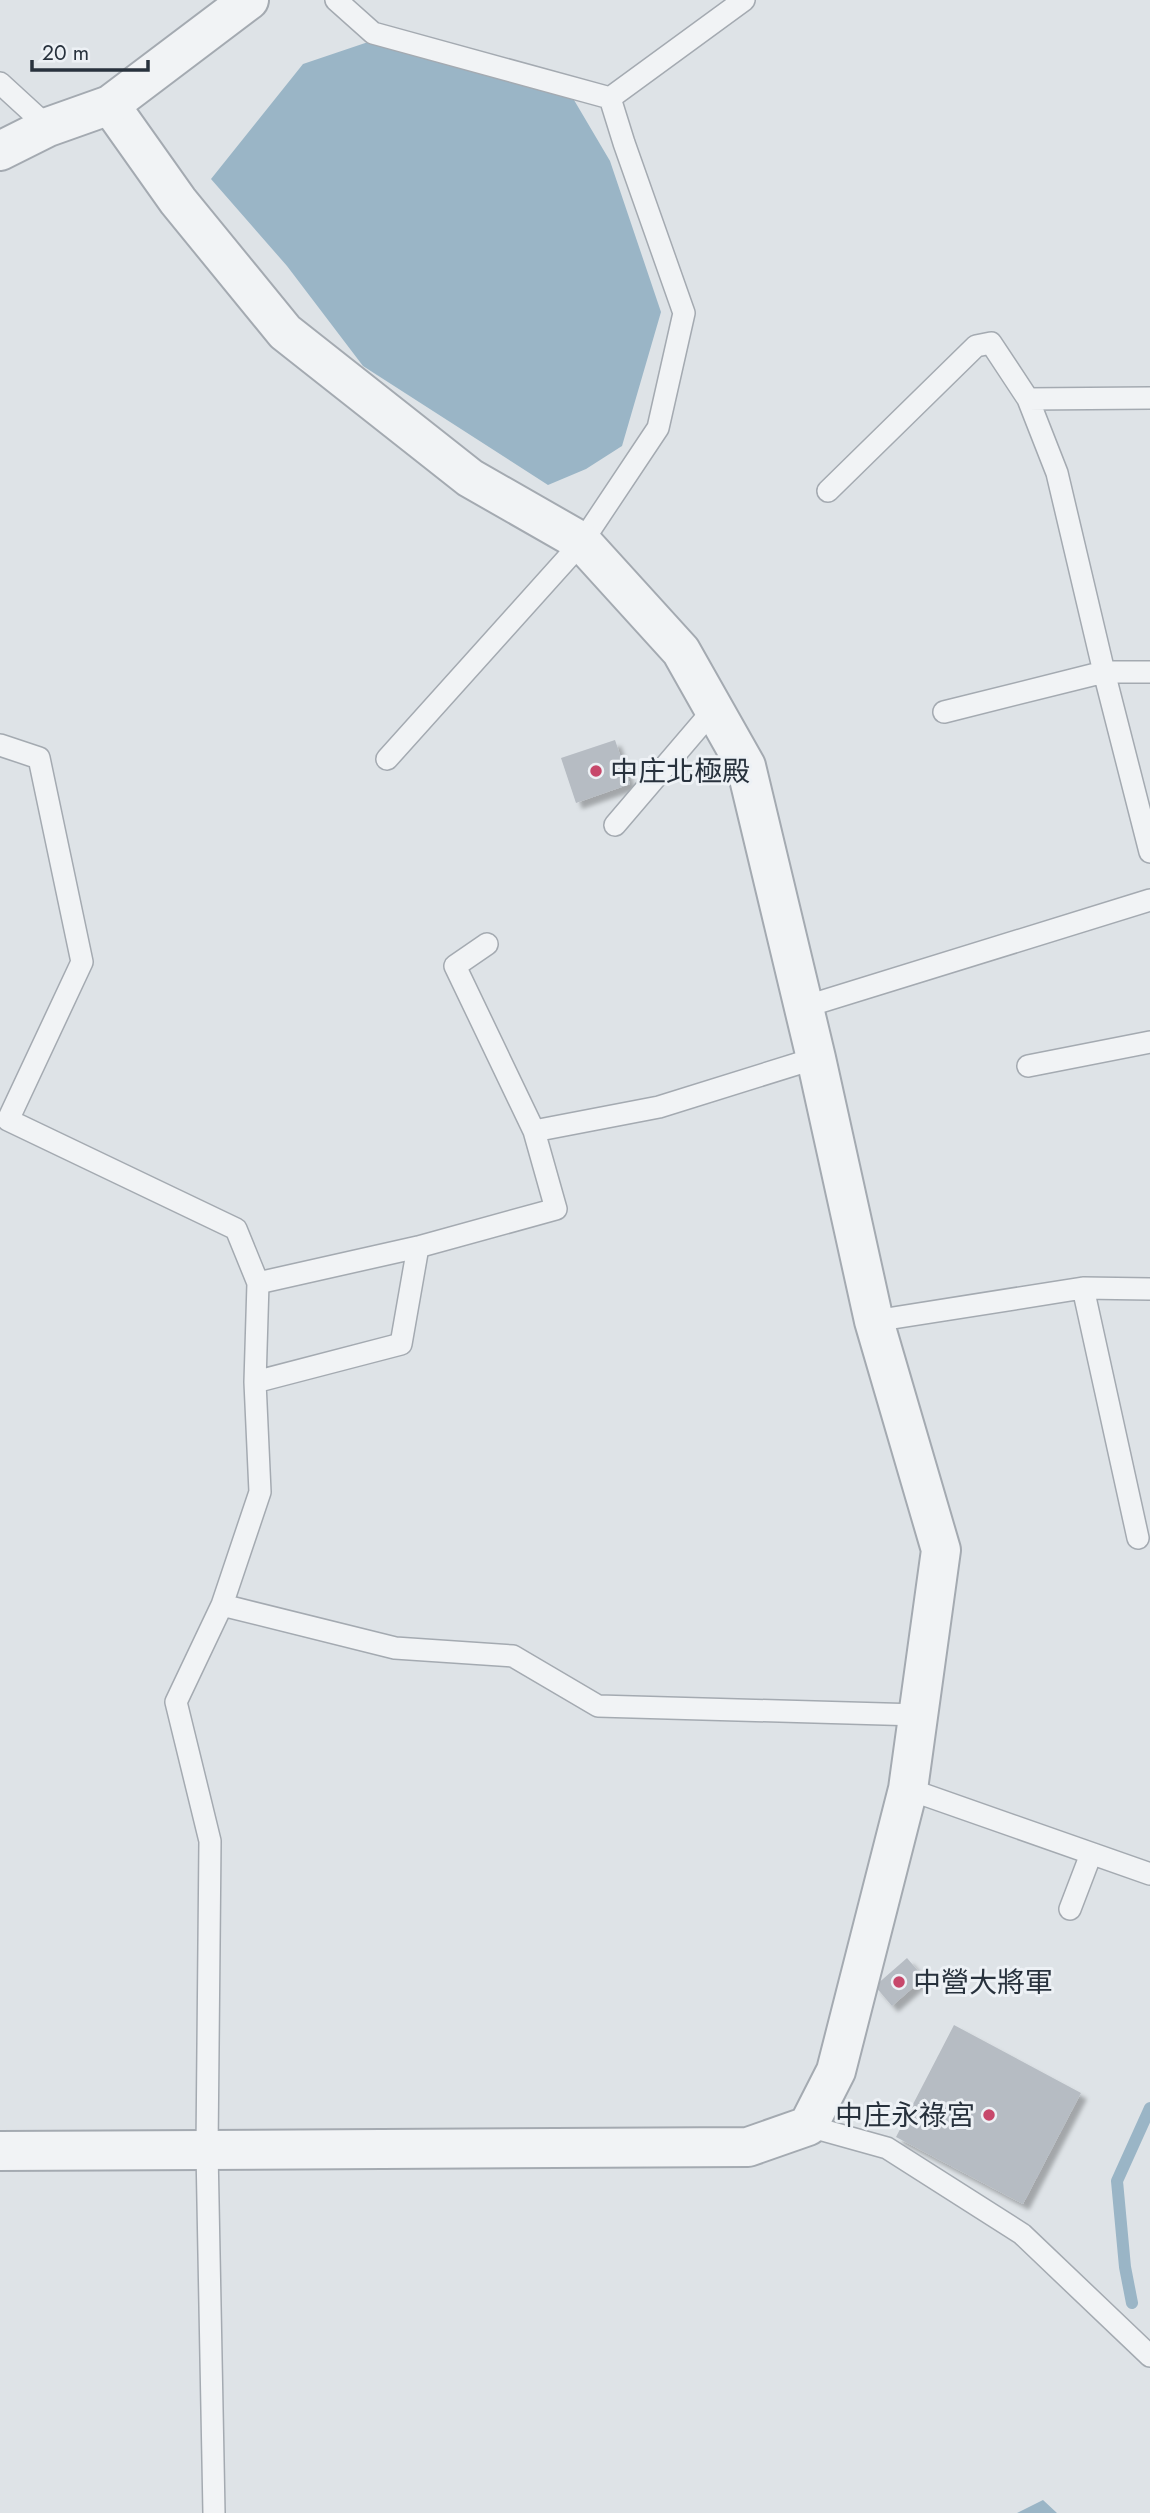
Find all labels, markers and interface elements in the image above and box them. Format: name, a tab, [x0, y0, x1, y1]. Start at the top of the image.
scale bar	[32, 28, 147, 72]
text: 20 m	[42, 38, 89, 68]
place label: 中庄北極殿	[610, 751, 750, 792]
marker: 中庄北極殿	[588, 763, 604, 779]
place label: 中營大將軍	[913, 1962, 1053, 2003]
marker: 中營大將軍	[891, 1974, 907, 1990]
place label: 中庄永祿宮	[835, 2095, 975, 2136]
marker: 中庄永祿宮	[981, 2107, 997, 2123]

